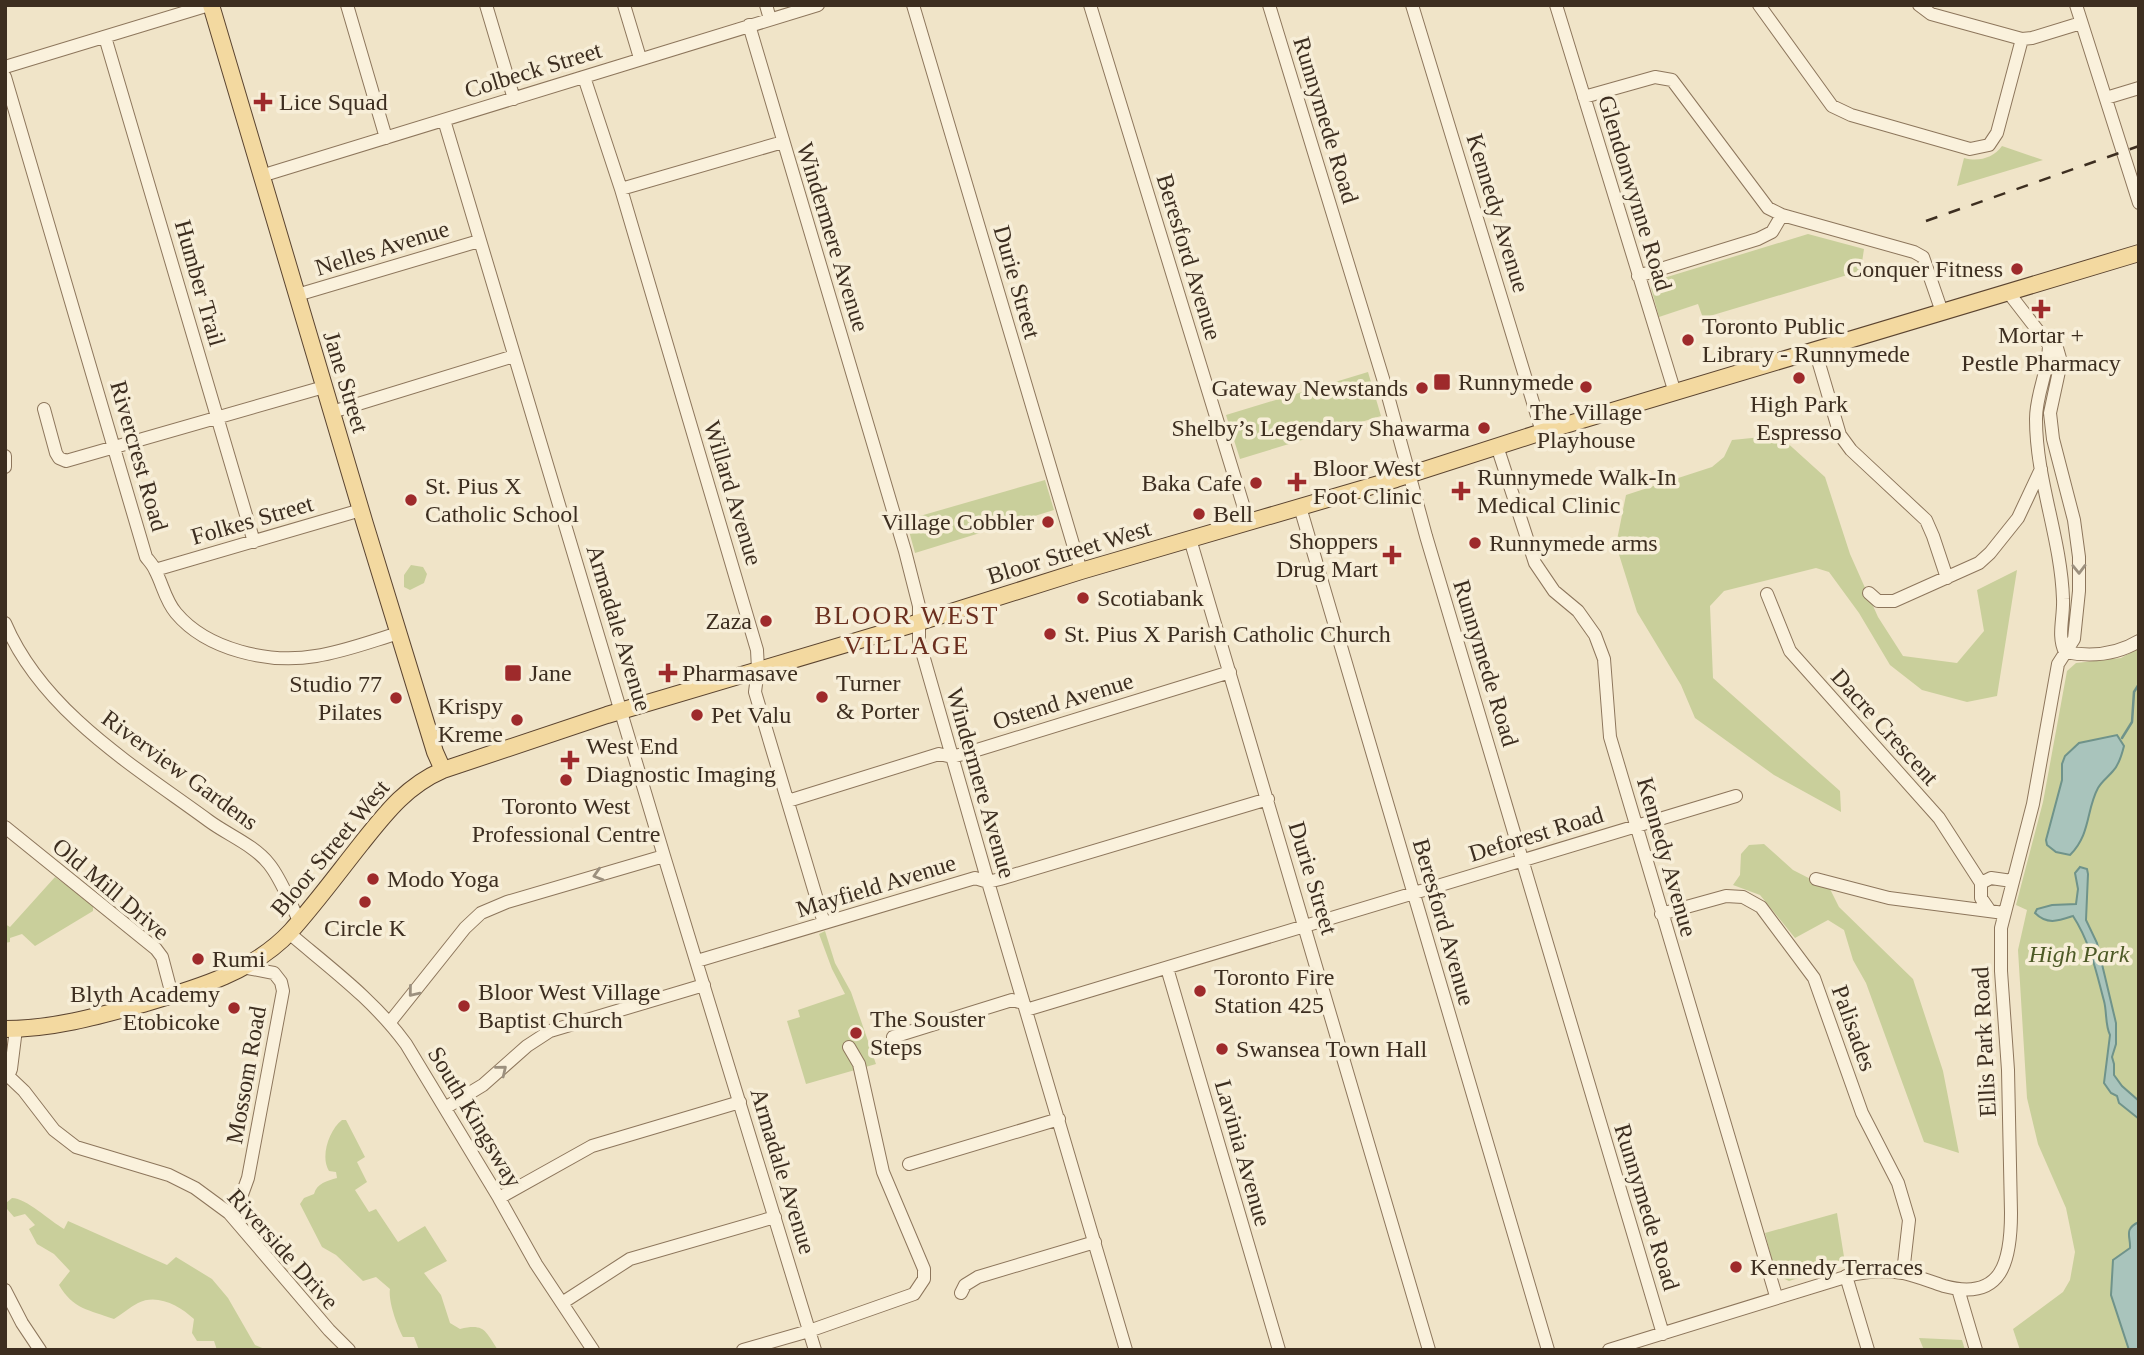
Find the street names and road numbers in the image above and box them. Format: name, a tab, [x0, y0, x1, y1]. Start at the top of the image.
street label: Runnymede Road	[1288, 34, 1364, 206]
street label: Colbeck Street	[461, 37, 605, 103]
street label: Glendonwynne Road	[1593, 92, 1677, 294]
street label: Kennedy Avenue	[1462, 131, 1534, 295]
street label: Windermere Avenue	[792, 139, 874, 335]
street label: Beresford Avenue	[1151, 171, 1227, 343]
street label: Nelles Avenue	[312, 215, 452, 281]
street label: Humber Trail	[170, 217, 231, 349]
street label: Durie Street	[988, 222, 1046, 342]
street label: Jane Street	[318, 328, 374, 436]
street label: Rivercrest Road	[105, 378, 173, 534]
street label: Willard Avenue	[699, 418, 767, 568]
street label: Folkes Street	[188, 490, 316, 550]
street label: Bloor Street West	[984, 515, 1154, 589]
street label: Armadale Avenue	[581, 542, 657, 714]
street label: Runnymede Road	[1448, 577, 1524, 749]
street label: Dacre Crescent	[1826, 664, 1944, 791]
street label: Ostend Avenue	[990, 667, 1136, 735]
street label: Windermere Avenue	[941, 685, 1021, 881]
street label: Riverview Gardens	[97, 705, 263, 835]
street label: Bloor Street West	[266, 774, 395, 921]
street label: Kennedy Avenue	[1632, 775, 1702, 939]
street label: Deforest Road	[1466, 801, 1606, 867]
street label: Durie Street	[1284, 818, 1343, 938]
street label: Old Mill Drive	[47, 833, 175, 945]
street label: Beresford Avenue	[1408, 836, 1480, 1008]
street label: Mayfield Avenue	[793, 849, 959, 923]
street label: Ellis Park Road	[1967, 966, 2001, 1118]
street label: Palisades	[1827, 982, 1881, 1074]
street label: Mossom Road	[221, 1004, 271, 1146]
street label: South Kingsway	[423, 1042, 527, 1192]
street label: Lavinia Avenue	[1210, 1077, 1276, 1229]
street label: Armadale Avenue	[745, 1085, 821, 1257]
street label: Runnymede Road	[1609, 1121, 1685, 1293]
street label: Riverside Drive	[222, 1184, 344, 1314]

